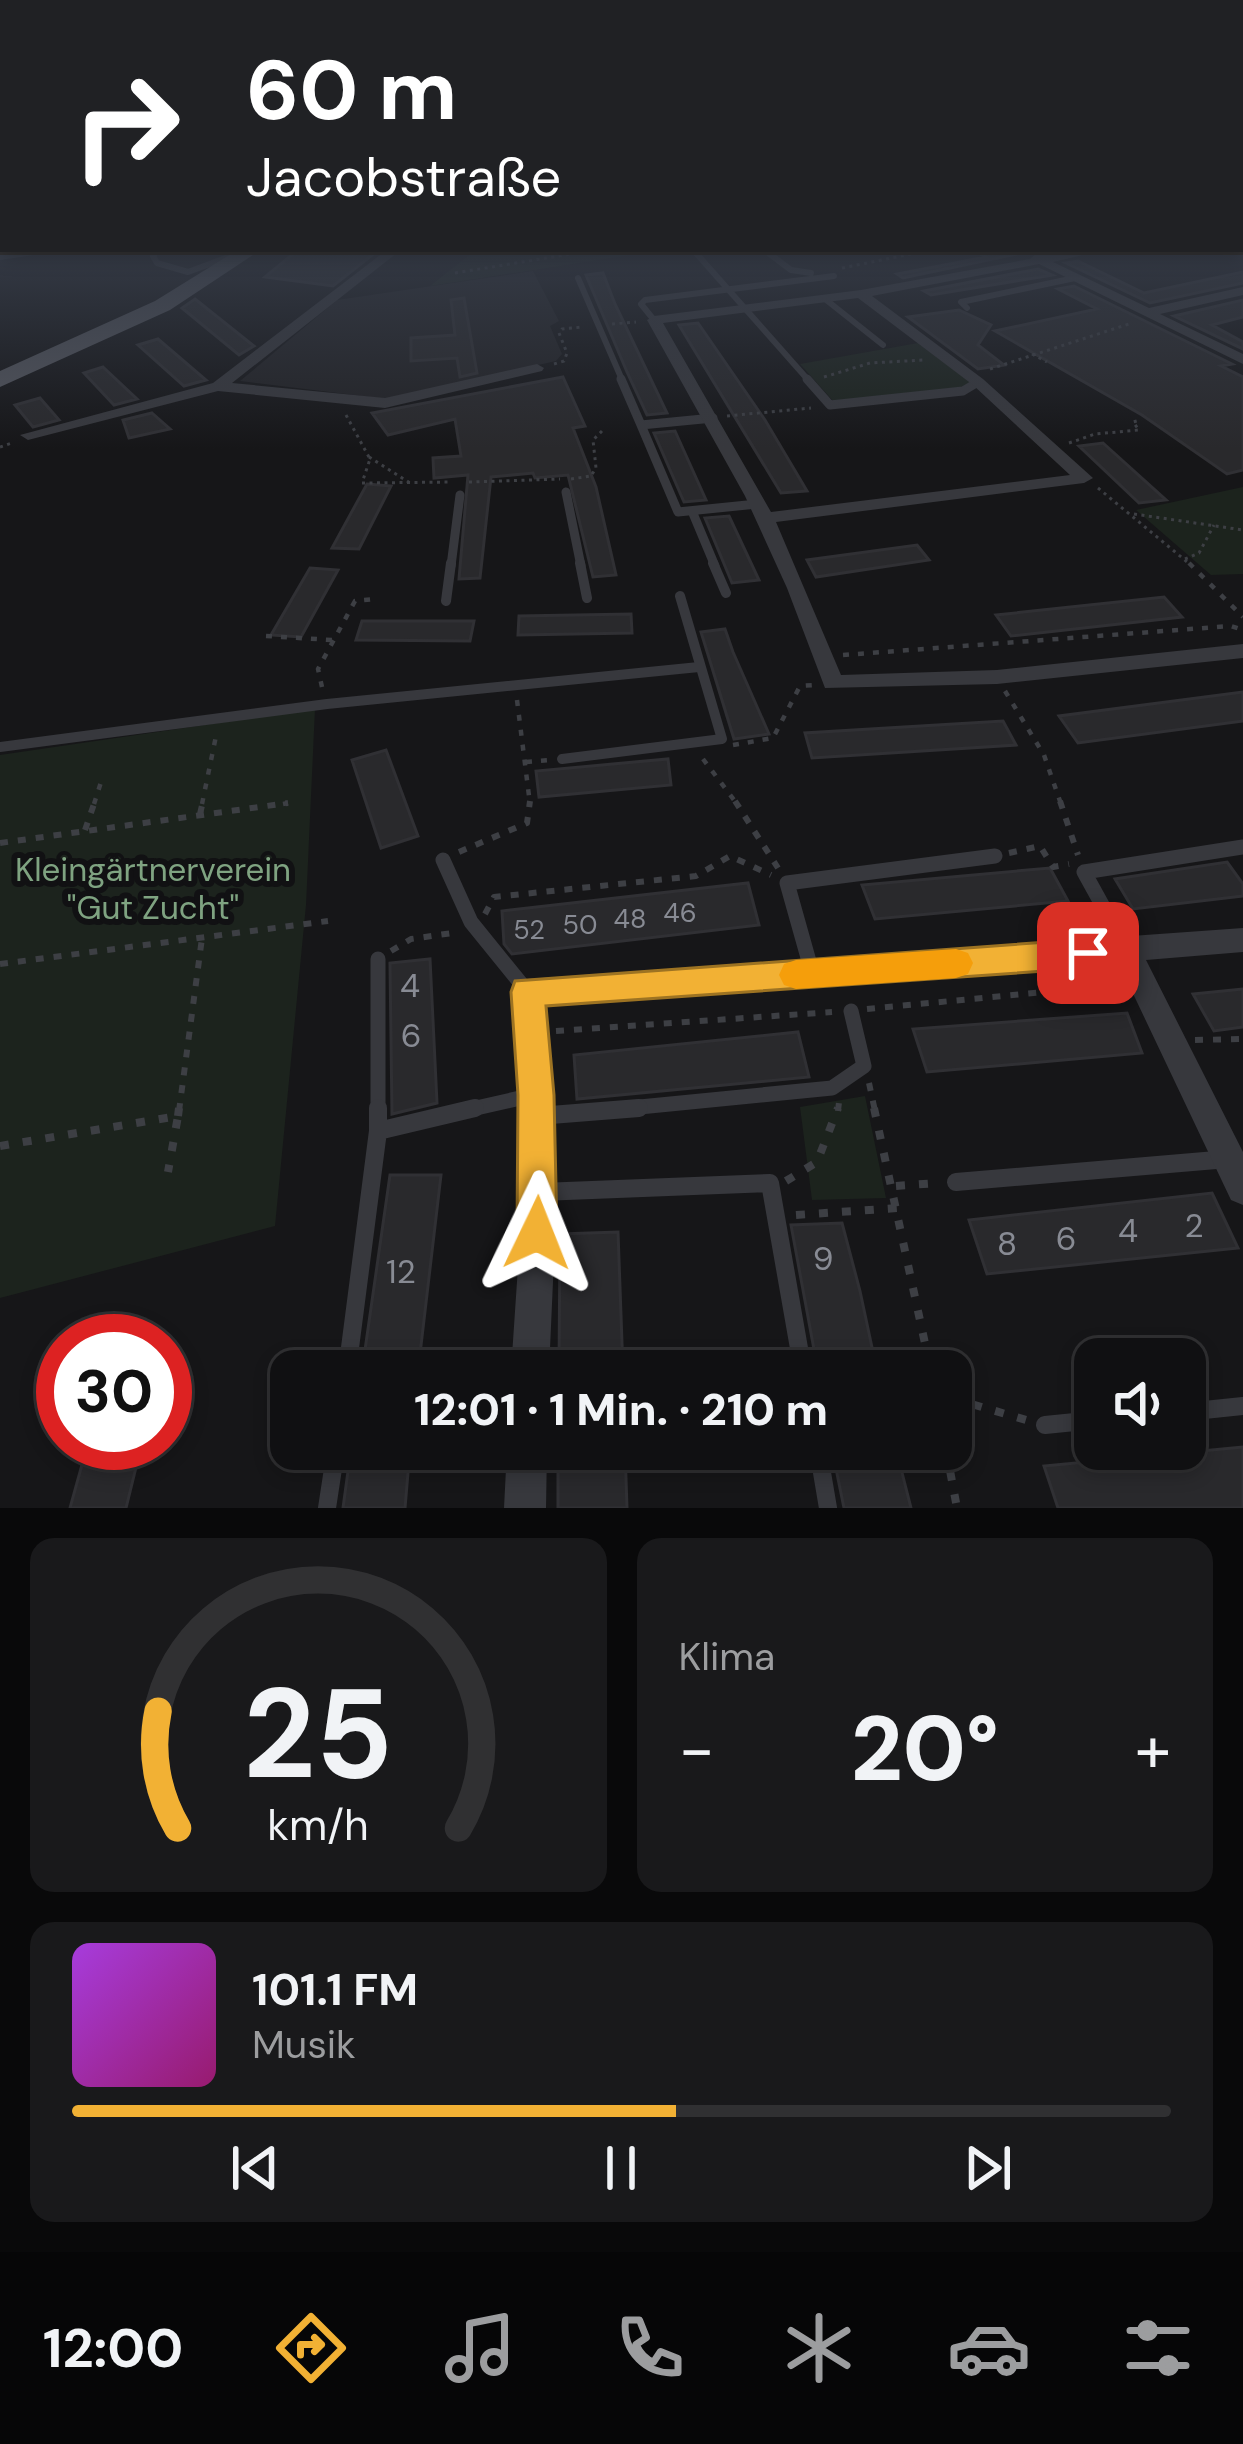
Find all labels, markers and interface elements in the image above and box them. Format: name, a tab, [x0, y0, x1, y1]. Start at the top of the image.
text: 60 m	[246, 36, 457, 145]
icon: right	[48, 48, 204, 204]
text: Jacobstraße	[246, 142, 561, 213]
park label: Kleingärtnerverein "Gut Zucht"	[15, 848, 291, 929]
house number: 46	[663, 895, 697, 930]
house number: 48	[614, 901, 646, 936]
pin	[1037, 902, 1139, 1004]
house number: 50	[563, 907, 597, 942]
house number: 52	[513, 912, 545, 947]
icon: arrive	[1055, 920, 1121, 986]
house number: 4	[400, 964, 420, 1007]
house number: 6	[401, 1014, 421, 1057]
position arrow	[474, 1170, 600, 1296]
house number: 2	[1184, 1204, 1204, 1247]
house number: 4	[1118, 1209, 1138, 1252]
house number: 6	[1056, 1217, 1076, 1260]
house number: 8	[997, 1222, 1017, 1265]
house number: 9	[813, 1237, 833, 1280]
house number: 12	[386, 1250, 416, 1293]
speed limit sign: 30	[36, 1314, 192, 1470]
map controls	[1074, 1338, 1206, 1470]
button: sound	[1074, 1338, 1206, 1470]
text: 12:01 · 1 Min. · 210 m	[414, 1380, 828, 1439]
text: Klima	[679, 1631, 775, 1682]
text: 25	[243, 1653, 393, 1816]
text: 20°	[851, 1691, 999, 1808]
text: −	[679, 1707, 715, 1792]
text: +	[1135, 1707, 1171, 1792]
text: km/h	[268, 1797, 369, 1853]
text: 101.1 FM	[252, 1960, 418, 2019]
text: Musik	[252, 2019, 356, 2070]
icon: previous	[222, 2135, 288, 2201]
icon: pause	[588, 2135, 654, 2201]
icon: next	[955, 2135, 1021, 2201]
icon: directions	[269, 2306, 353, 2390]
icon: music	[438, 2306, 522, 2390]
icon: phone	[608, 2306, 692, 2390]
icon: climate	[777, 2306, 861, 2390]
icon: car	[947, 2306, 1031, 2390]
icon: filters	[1116, 2306, 1200, 2390]
text: 12:00	[43, 2313, 183, 2384]

